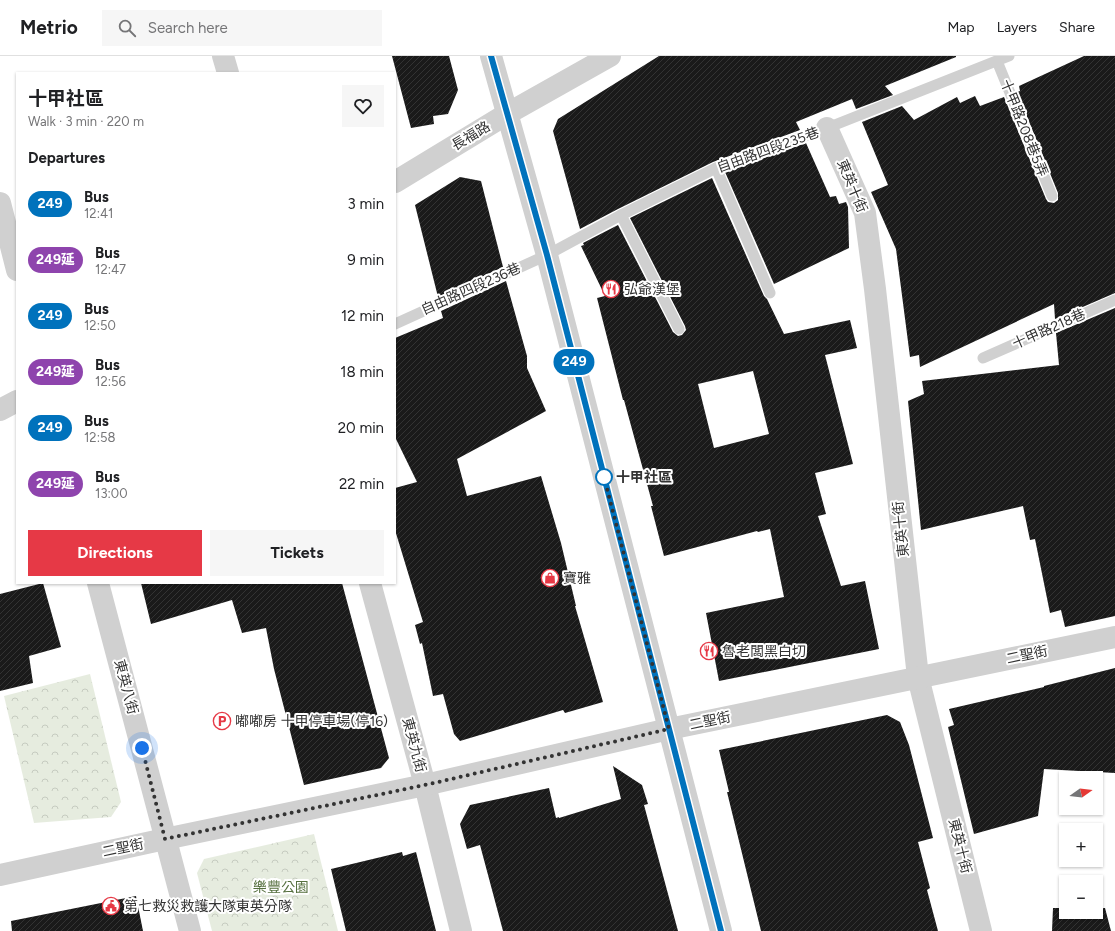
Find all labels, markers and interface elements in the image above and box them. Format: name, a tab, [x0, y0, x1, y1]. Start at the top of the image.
search box	[102, 10, 382, 46]
text: Metrio	[20, 16, 78, 39]
icon: search	[116, 17, 138, 39]
text: Search here	[148, 19, 228, 37]
text: Map	[947, 19, 975, 36]
text: Layers	[997, 19, 1037, 36]
text: Share	[1059, 19, 1095, 36]
street label: 十甲路208巷5弄	[997, 77, 1051, 179]
button: heart	[342, 85, 384, 127]
text: 十甲社區	[28, 87, 104, 110]
text: Walk · 3 min · 220 m	[28, 114, 144, 129]
street label: 長福路	[449, 118, 493, 154]
street label: 自由路四段235巷	[715, 124, 821, 176]
text: Departures	[28, 149, 105, 167]
street label: 東英十街	[833, 157, 871, 215]
text: Bus	[84, 188, 109, 206]
text: 249	[37, 195, 63, 212]
text: 3 min	[348, 195, 384, 213]
text: 12:41	[84, 206, 113, 221]
text: Bus	[95, 244, 120, 262]
text: 249延	[36, 251, 75, 268]
text: 9 min	[347, 251, 384, 269]
street label: 自由路四段236巷	[418, 259, 524, 319]
text: 12:47	[95, 262, 126, 277]
restaurant icon: 弘爺漢堡	[601, 279, 621, 299]
place label: 弘爺漢堡	[624, 281, 680, 298]
text: Bus	[84, 300, 109, 318]
street label: 十甲路218巷	[1010, 305, 1088, 353]
text: 249	[37, 307, 63, 324]
text: 12 min	[341, 307, 384, 325]
text: 12:50	[84, 318, 116, 333]
line badge: 249	[551, 349, 597, 375]
text: 249	[561, 353, 587, 370]
text: Bus	[95, 356, 120, 374]
text: 249延	[36, 363, 75, 380]
text: 18 min	[340, 363, 384, 381]
text: 12:56	[95, 374, 126, 389]
text: Bus	[84, 412, 109, 430]
text: 249	[37, 419, 63, 436]
text: 20 min	[338, 419, 384, 437]
text: 12:58	[84, 430, 115, 445]
text: Bus	[95, 468, 120, 486]
marker: 十甲社區	[595, 468, 613, 486]
place label: 十甲社區	[616, 469, 672, 486]
text: 249延	[36, 475, 75, 492]
text: 22 min	[339, 475, 384, 493]
text: 13:00	[95, 486, 128, 501]
street label: 東英十街	[890, 500, 912, 558]
button: Directions	[28, 530, 202, 576]
button: Tickets	[210, 530, 384, 576]
shop icon: 寶雅	[540, 568, 560, 588]
place label: 寶雅	[563, 570, 591, 587]
restaurant icon: 魯老闆黑白切	[699, 641, 719, 661]
street label: 二聖街	[1005, 642, 1049, 668]
place label: 魯老闆黑白切	[722, 643, 806, 660]
street label: 東英八街	[111, 658, 141, 716]
street label: 二聖街	[688, 708, 732, 734]
parking icon: 嘟嘟房 十甲停車場(停16)	[212, 711, 232, 731]
place label: 嘟嘟房 十甲停車場(停16)	[235, 713, 388, 730]
street label: 東英九街	[399, 716, 429, 774]
your location	[132, 738, 152, 758]
north arrow	[1059, 771, 1103, 815]
map controls	[1059, 771, 1103, 919]
street label: 東英十街	[945, 817, 975, 875]
button: +	[1059, 823, 1103, 867]
street label: 二聖街	[101, 835, 145, 861]
button: −	[1059, 875, 1103, 919]
park label: 樂豐公園	[253, 879, 309, 896]
public building icon: 第七救災救護大隊東英分隊	[101, 896, 121, 916]
place label: 第七救災救護大隊東英分隊	[124, 898, 292, 915]

